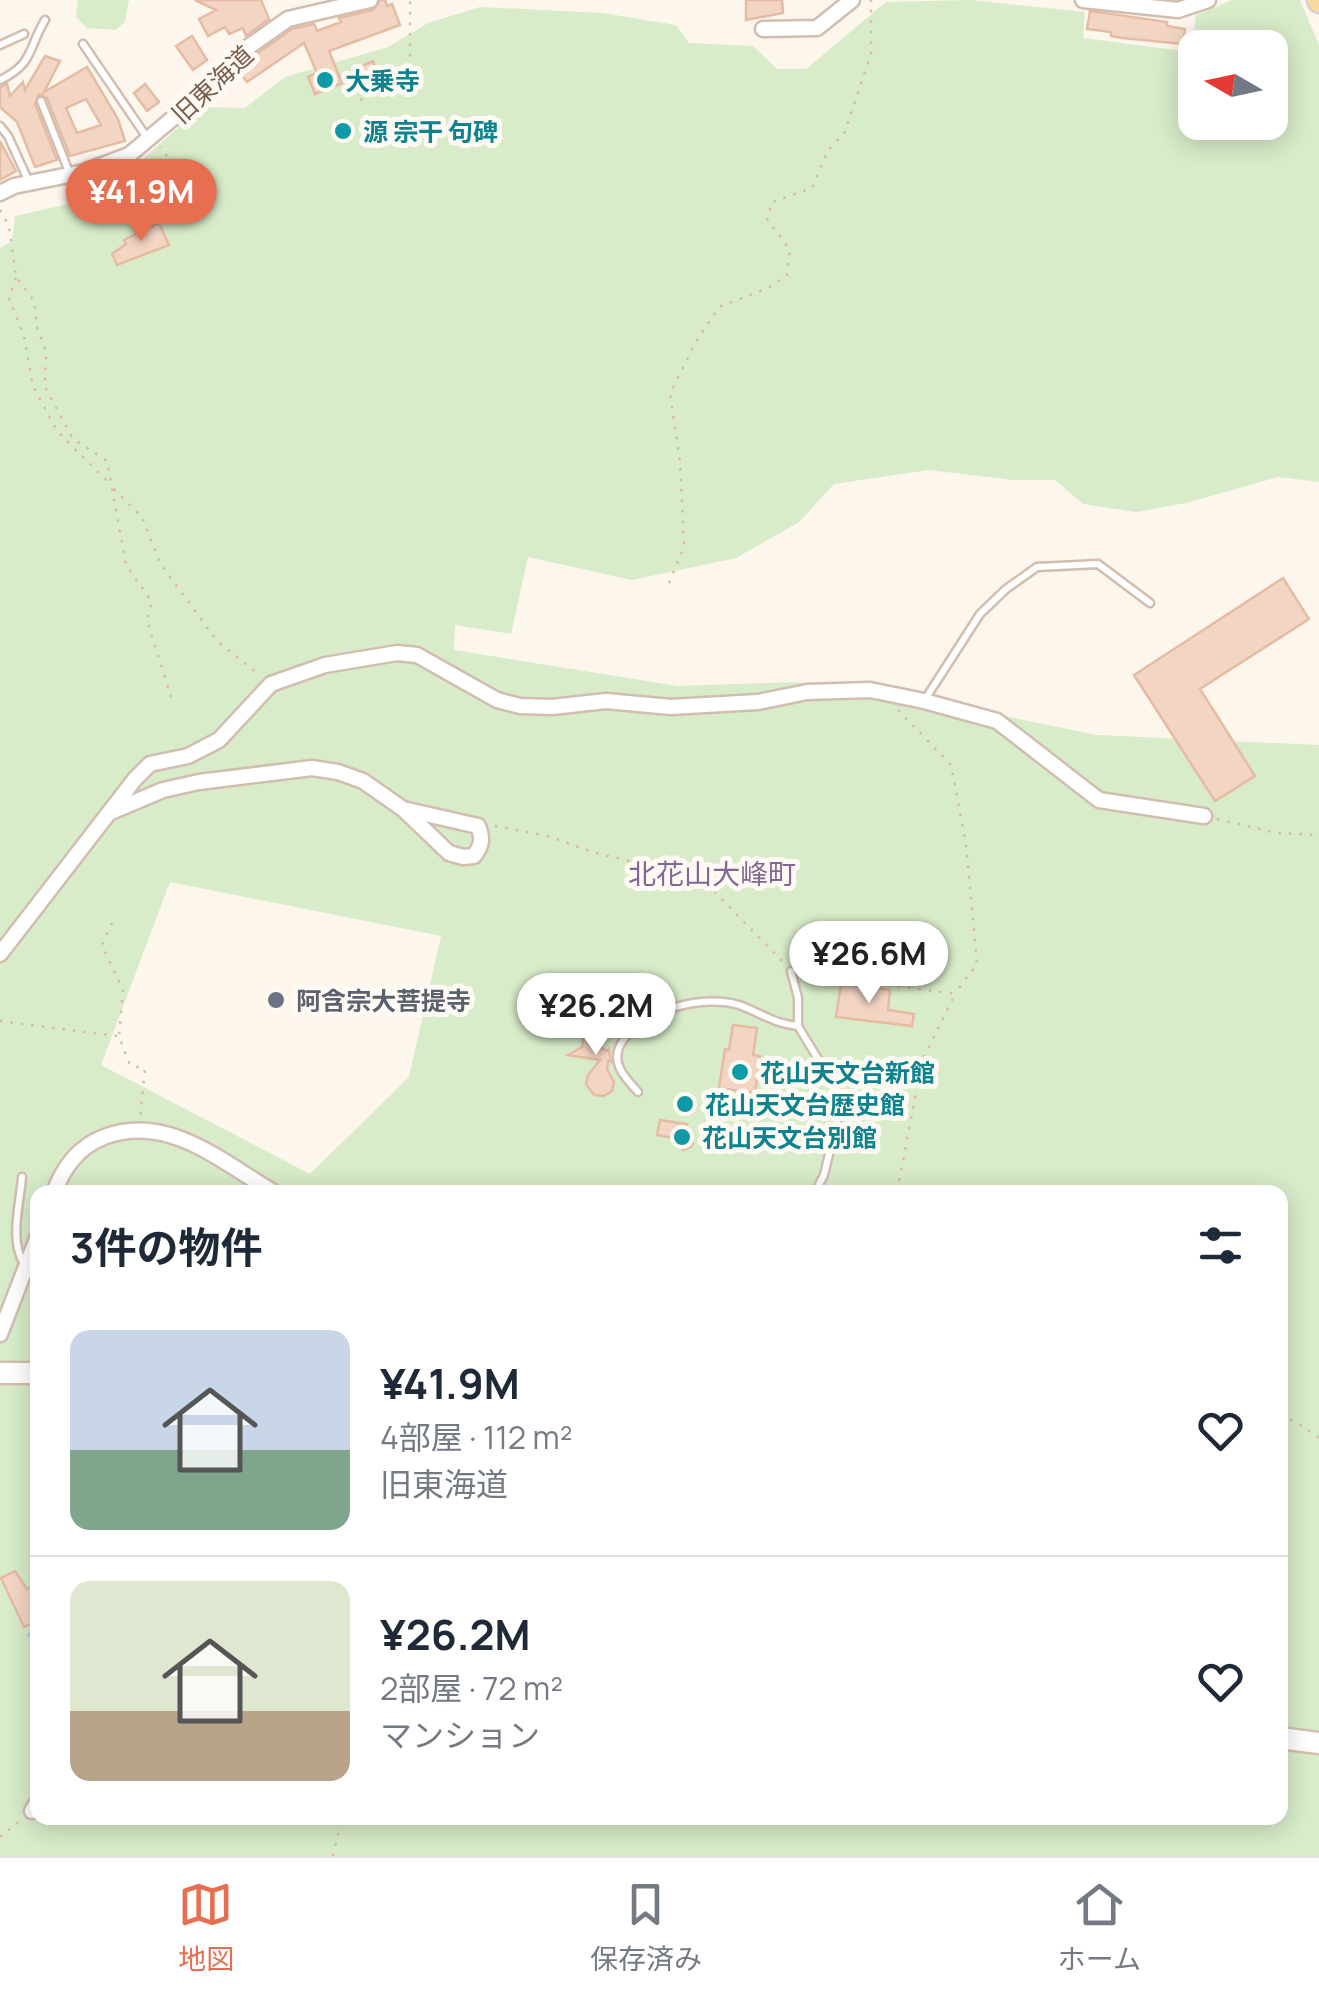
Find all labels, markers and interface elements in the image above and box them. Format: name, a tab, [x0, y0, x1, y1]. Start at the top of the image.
north arrow	[1178, 30, 1288, 140]
map controls	[1178, 30, 1288, 140]
street label: 旧東海道	[163, 37, 261, 131]
place label: 大乗寺	[345, 63, 420, 98]
marker: 大乗寺	[314, 69, 336, 91]
place label: 源 宗干 句碑	[363, 114, 498, 149]
marker: 源 宗干 句碑	[332, 120, 354, 142]
pin: ¥41.9M	[60, 159, 222, 244]
text: ¥41.9M	[88, 169, 194, 213]
district label: 北花山大峰町	[628, 854, 796, 892]
pin: ¥26.6M	[788, 921, 950, 1006]
text: ¥26.6M	[811, 931, 927, 975]
pin: ¥26.2M	[515, 973, 677, 1058]
place label: 阿含宗大菩提寺	[296, 983, 471, 1018]
text: ¥26.2M	[539, 983, 653, 1027]
marker: 阿含宗大菩提寺	[265, 989, 287, 1011]
place label: 花山天文台新館	[760, 1055, 935, 1090]
marker: 花山天文台新館	[729, 1061, 751, 1083]
place label: 花山天文台歴史館	[705, 1087, 905, 1122]
marker: 花山天文台歴史館	[674, 1093, 696, 1115]
place label: 花山天文台別館	[702, 1120, 877, 1155]
marker: 花山天文台別館	[671, 1126, 693, 1148]
text: 3件の物件	[70, 1218, 262, 1276]
icon: filters	[1193, 1218, 1248, 1273]
text: ¥41.9M	[380, 1354, 520, 1412]
icon: home	[150, 1370, 270, 1490]
icon: heart	[1193, 1403, 1248, 1458]
text: 4部屋 · 112 m²	[380, 1415, 572, 1459]
text: 旧東海道	[380, 1462, 508, 1506]
text: ¥26.2M	[380, 1605, 530, 1663]
icon: home	[150, 1621, 270, 1741]
icon: heart	[1193, 1654, 1248, 1709]
text: 2部屋 · 72 m²	[380, 1666, 563, 1710]
text: マンション	[380, 1713, 540, 1757]
tab: 地図	[178, 1877, 234, 1977]
tab: 保存済み	[590, 1877, 702, 1977]
tab: ホーム	[1058, 1877, 1141, 1977]

